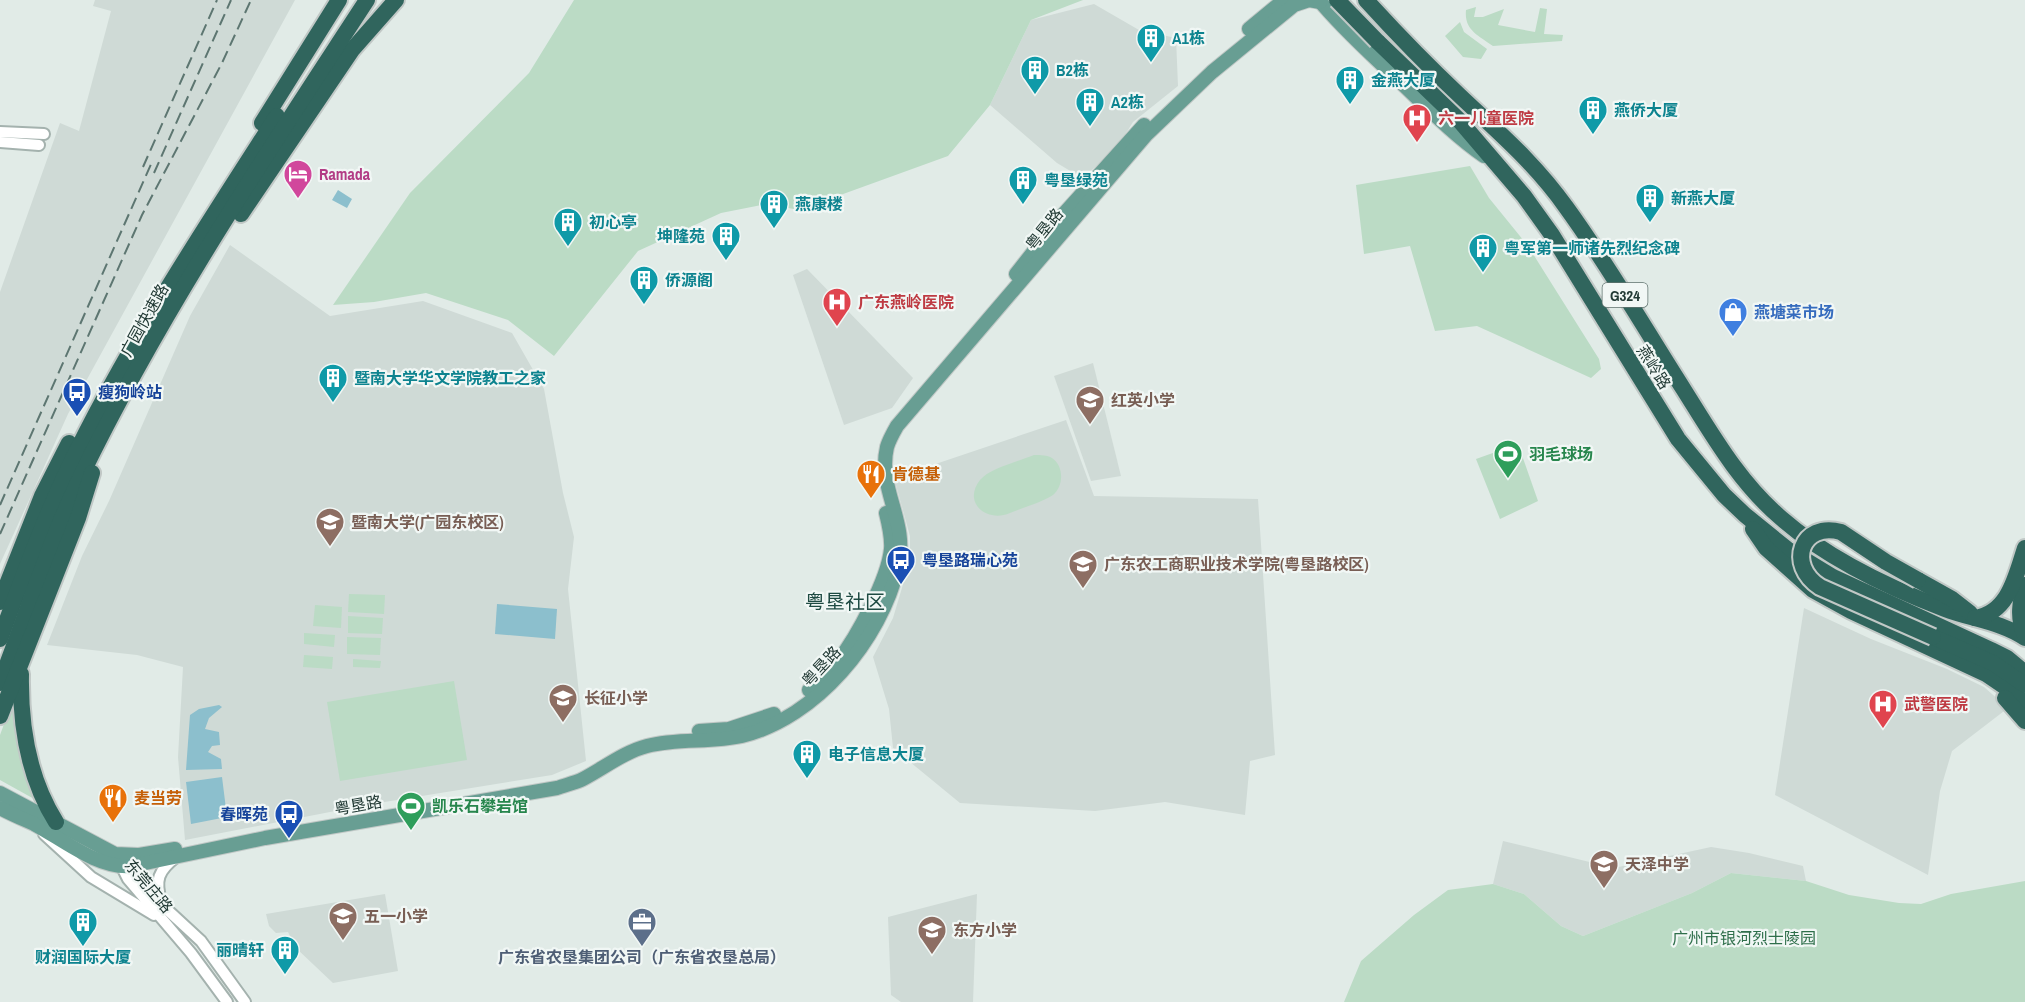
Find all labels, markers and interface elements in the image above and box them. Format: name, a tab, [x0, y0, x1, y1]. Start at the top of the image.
building icon: A1栋	[1135, 22, 1167, 64]
place label: A1栋	[1172, 27, 1205, 49]
building icon: B2栋	[1019, 54, 1051, 96]
place label: B2栋	[1056, 59, 1089, 81]
building icon: 金燕大厦	[1334, 64, 1366, 106]
place label: 金燕大厦	[1371, 69, 1435, 91]
building icon: A2栋	[1074, 86, 1106, 128]
place label: A2栋	[1111, 91, 1144, 113]
building icon: 燕侨大厦	[1577, 94, 1609, 136]
place label: 燕侨大厦	[1614, 99, 1678, 121]
hospital icon: 六一儿童医院	[1401, 102, 1433, 144]
place label: 六一儿童医院	[1438, 107, 1534, 129]
hotel icon: Ramada	[282, 158, 314, 200]
place label: Ramada	[319, 163, 371, 185]
building icon: 粤垦绿苑	[1007, 164, 1039, 206]
place label: 粤垦绿苑	[1044, 169, 1108, 191]
building icon: 新燕大厦	[1634, 182, 1666, 224]
place label: 新燕大厦	[1671, 187, 1735, 209]
building icon: 燕康楼	[758, 188, 790, 230]
place label: 燕康楼	[795, 193, 843, 215]
street label: 粤垦路	[1020, 203, 1068, 255]
building icon: 初心亭	[552, 206, 584, 248]
place label: 初心亭	[589, 211, 637, 233]
building icon: 坤隆苑	[710, 220, 742, 262]
place label: 坤隆苑	[657, 225, 705, 247]
building icon: 粤军第一师诸先烈纪念碑	[1467, 232, 1499, 274]
place label: 粤军第一师诸先烈纪念碑	[1504, 237, 1680, 259]
building icon: 侨源阁	[628, 264, 660, 306]
place label: 侨源阁	[665, 269, 713, 291]
street label: 广园快速路	[115, 280, 173, 360]
road number: G324	[1602, 283, 1648, 307]
hospital icon: 广东燕岭医院	[821, 286, 853, 328]
place label: 广东燕岭医院	[858, 291, 954, 313]
shop icon: 燕塘菜市场	[1717, 296, 1749, 338]
place label: 燕塘菜市场	[1754, 301, 1834, 323]
street label: 燕岭路	[1632, 341, 1676, 393]
building icon: 暨南大学华文学院教工之家	[317, 362, 349, 404]
place label: 暨南大学华文学院教工之家	[354, 367, 546, 389]
bus stop icon: 瘦狗岭站	[61, 376, 93, 418]
place label: 瘦狗岭站	[98, 381, 162, 403]
school or university icon: 红英小学	[1074, 384, 1106, 426]
place label: 红英小学	[1111, 389, 1175, 411]
sports icon: 羽毛球场	[1492, 438, 1524, 480]
place label: 羽毛球场	[1529, 443, 1593, 465]
restaurant icon: 肯德基	[855, 458, 887, 500]
place label: 肯德基	[892, 463, 941, 485]
school or university icon: 暨南大学(广园东校区)	[314, 506, 346, 548]
place label: 暨南大学(广园东校区)	[351, 511, 504, 533]
bus stop icon: 粤垦路瑞心苑	[885, 544, 917, 586]
school or university icon: 广东农工商职业技术学院(粤垦路校区)	[1067, 548, 1099, 590]
place label: 粤垦路瑞心苑	[922, 549, 1018, 571]
place label: 广东农工商职业技术学院(粤垦路校区)	[1104, 553, 1369, 575]
district label: 粤垦社区	[805, 588, 885, 615]
street label: 粤垦路	[797, 641, 845, 691]
school or university icon: 长征小学	[547, 682, 579, 724]
place label: 长征小学	[584, 687, 648, 709]
hospital icon: 武警医院	[1867, 688, 1899, 730]
place label: 武警医院	[1904, 693, 1968, 715]
building icon: 电子信息大厦	[791, 738, 823, 780]
place label: 电子信息大厦	[828, 743, 924, 765]
restaurant icon: 麦当劳	[97, 782, 129, 824]
place label: 麦当劳	[134, 787, 182, 809]
street label: 粤垦路	[332, 790, 384, 820]
sports icon: 凯乐石攀岩馆	[395, 790, 427, 832]
place label: 凯乐石攀岩馆	[432, 795, 528, 817]
bus stop icon: 春晖苑	[273, 798, 305, 840]
place label: 春晖苑	[220, 803, 268, 825]
school or university icon: 天泽中学	[1588, 848, 1620, 890]
place label: 天泽中学	[1625, 853, 1689, 875]
street label: 东莞庄路	[120, 854, 178, 918]
school or university icon: 五一小学	[327, 900, 359, 942]
place label: 五一小学	[364, 905, 428, 927]
building icon: 财润国际大厦	[67, 906, 99, 948]
office icon: 广东省农垦集团公司（广东省农垦总局）	[626, 906, 658, 948]
school or university icon: 东方小学	[916, 914, 948, 956]
place label: 东方小学	[953, 919, 1017, 941]
park label: 广州市银河烈士陵园	[1672, 927, 1816, 949]
building icon: 丽晴轩	[269, 934, 301, 976]
place label: 丽晴轩	[216, 939, 264, 961]
place label: 财润国际大厦	[35, 946, 131, 968]
place label: 广东省农垦集团公司（广东省农垦总局）	[498, 946, 786, 968]

